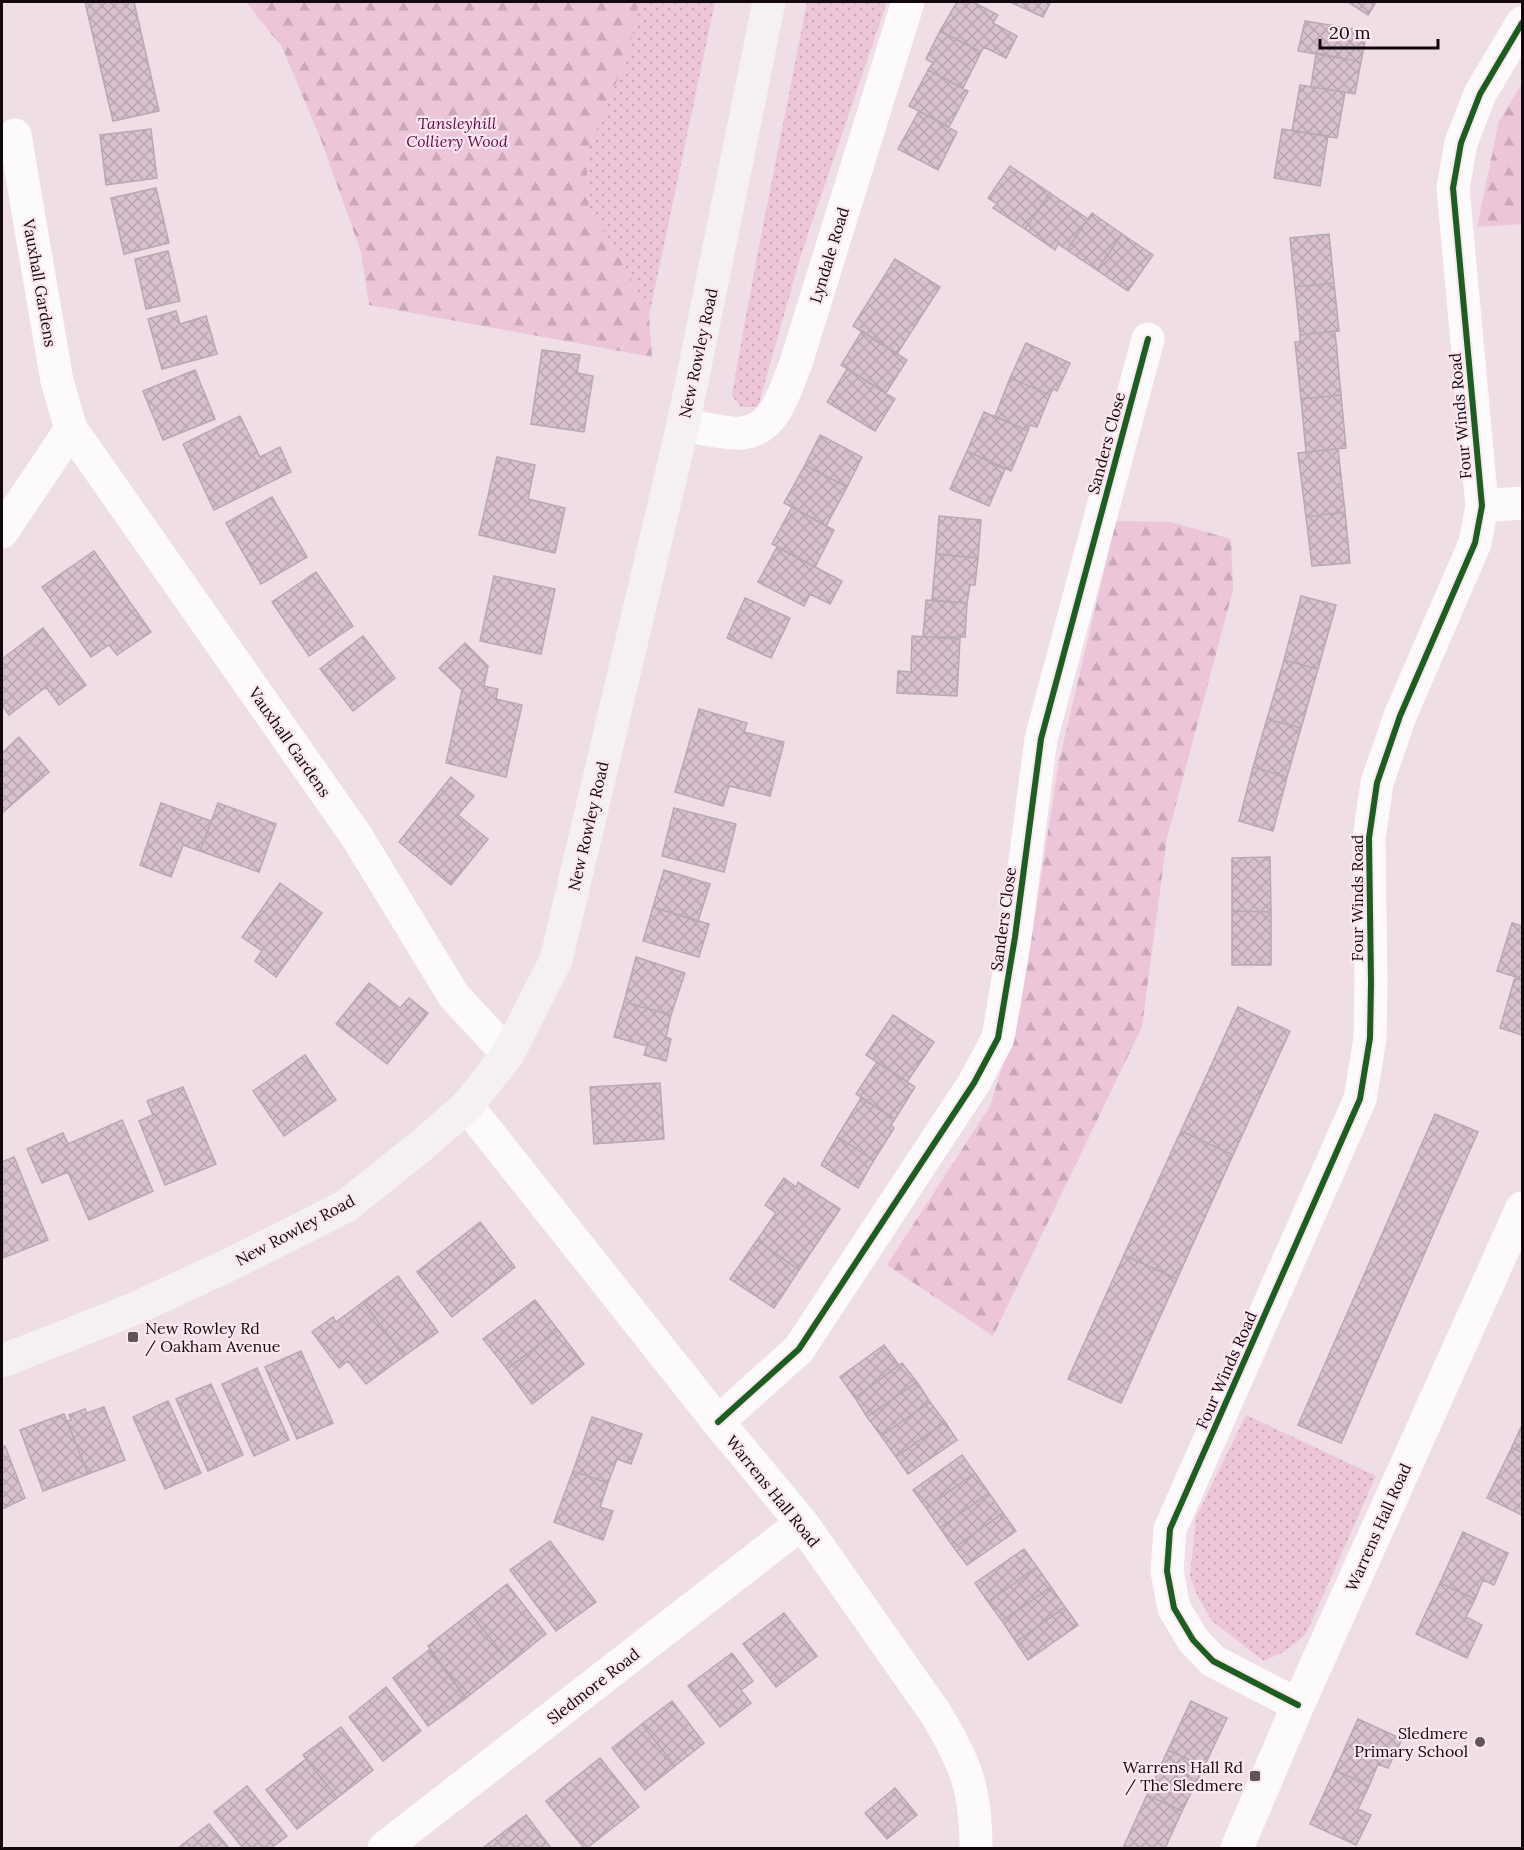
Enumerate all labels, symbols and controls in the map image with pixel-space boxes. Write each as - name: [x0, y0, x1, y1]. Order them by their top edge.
- scale bar: [1320, 12, 1438, 50]
- text: 20 m: [1329, 21, 1371, 44]
- park label: Tansleyhill Colliery Wood: [406, 113, 508, 151]
- street label: Lyndale Road: [805, 204, 853, 305]
- street label: Vauxhall Gardens: [19, 216, 61, 349]
- street label: New Rowley Road: [674, 286, 722, 420]
- street label: Four Winds Road: [1444, 352, 1475, 480]
- street label: Sanders Close: [1083, 389, 1129, 496]
- street label: Vauxhall Gardens: [244, 682, 335, 801]
- street label: New Rowley Road: [563, 759, 613, 893]
- street label: Four Winds Road: [1347, 834, 1367, 961]
- street label: Sanders Close: [986, 865, 1020, 972]
- street label: New Rowley Road: [232, 1190, 358, 1270]
- street label: Four Winds Road: [1191, 1308, 1261, 1432]
- place label: New Rowley Rd / Oakham Avenue: [145, 1318, 281, 1357]
- marker: New Rowley Rd / Oakham Avenue: [126, 1330, 140, 1344]
- street label: Warrens Hall Road: [722, 1431, 824, 1551]
- street label: Warrens Hall Road: [1341, 1460, 1415, 1594]
- street label: Sledmore Road: [543, 1643, 644, 1728]
- place label: Sledmere Primary School: [1354, 1723, 1468, 1761]
- marker: Sledmere Primary School: [1473, 1735, 1487, 1749]
- place label: Warrens Hall Rd / The Sledmere: [1123, 1757, 1243, 1796]
- marker: Warrens Hall Rd / The Sledmere: [1248, 1769, 1262, 1783]

